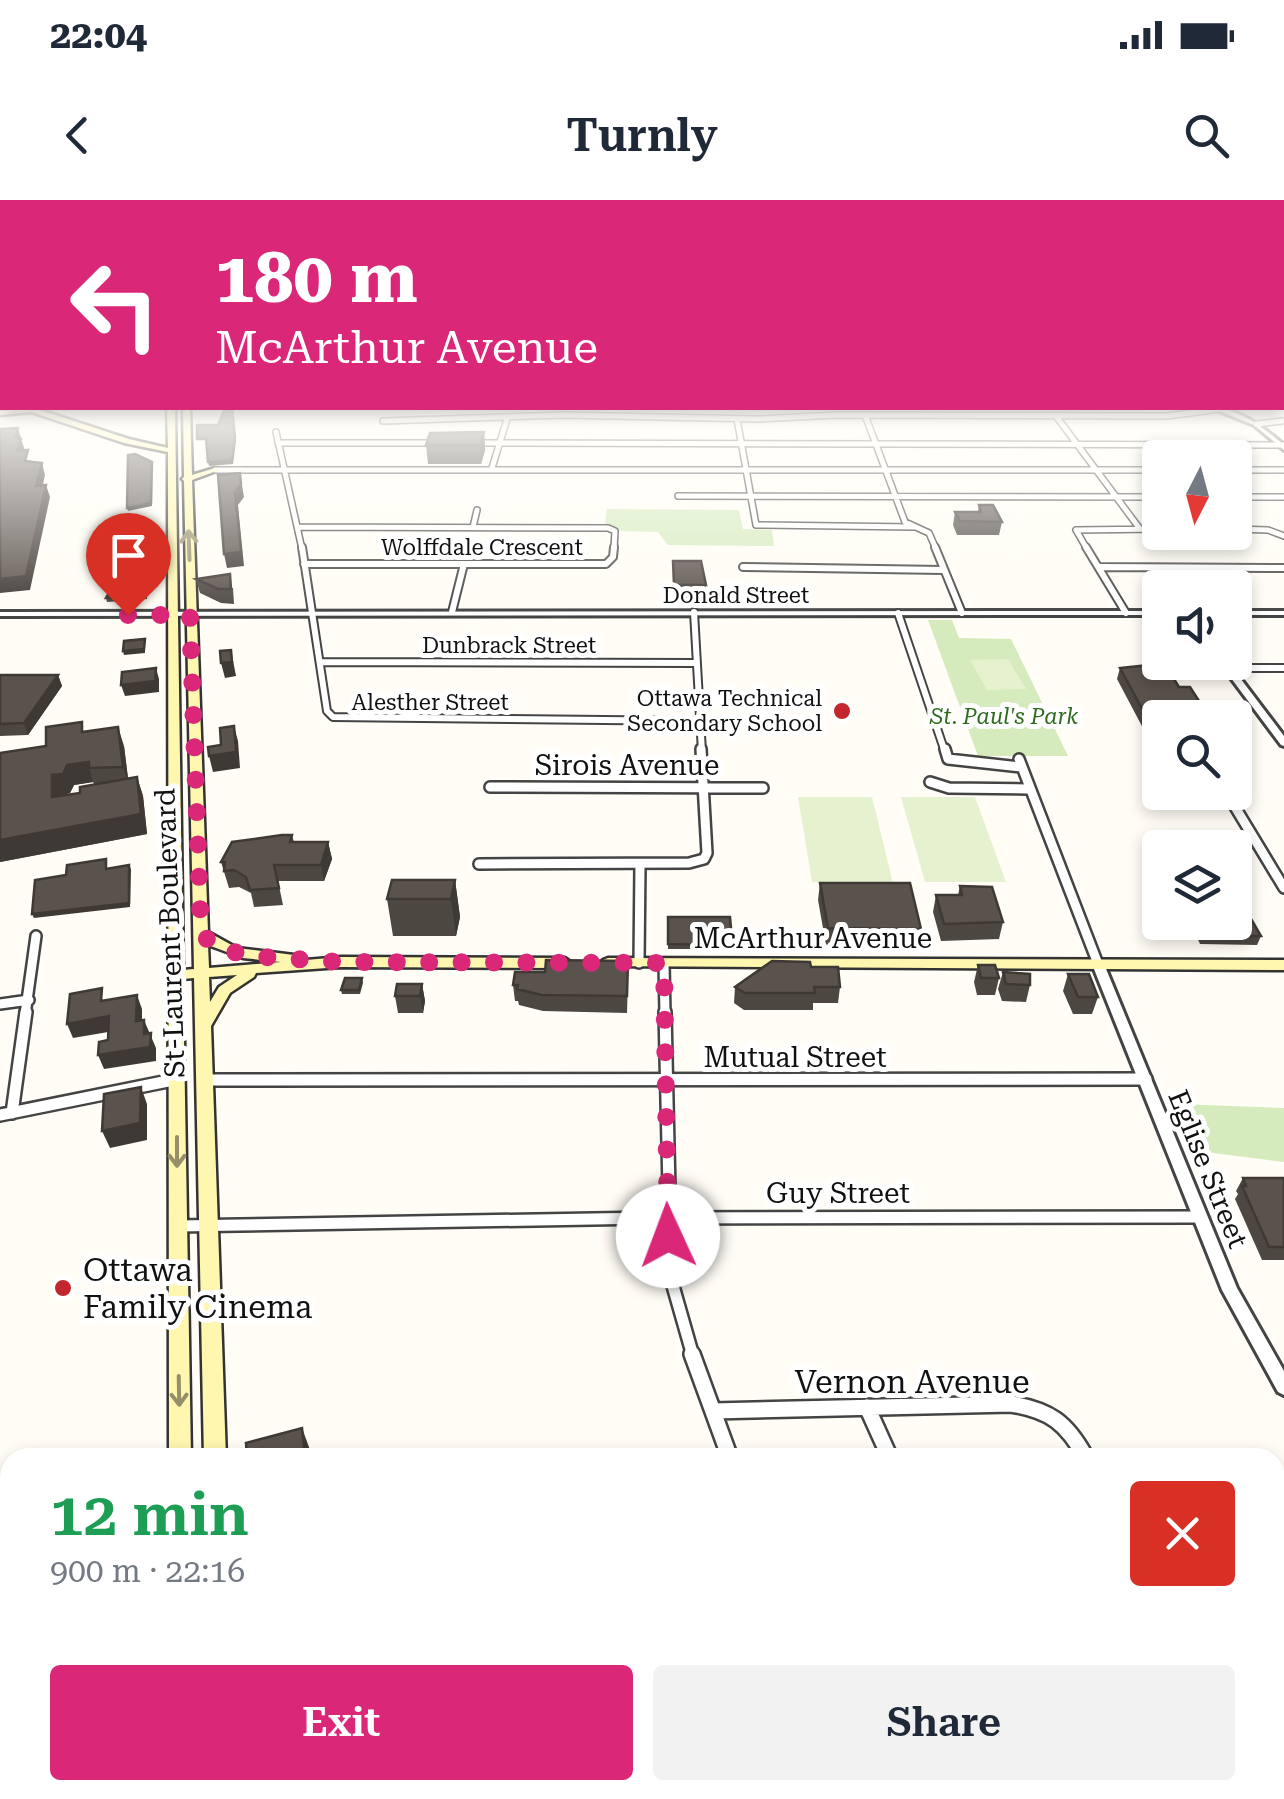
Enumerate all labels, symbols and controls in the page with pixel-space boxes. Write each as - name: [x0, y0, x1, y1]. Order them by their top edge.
- text: 22:04: [50, 13, 147, 57]
- icon: back: [50, 108, 105, 163]
- icon: search: [1179, 108, 1234, 163]
- text: Turnly: [566, 109, 718, 162]
- text: 180 m: [215, 237, 418, 319]
- icon: left: [50, 240, 180, 370]
- text: McArthur Avenue: [215, 321, 598, 374]
- north arrow: [1142, 440, 1252, 550]
- map controls: [1142, 440, 1252, 940]
- pin: [86, 513, 171, 616]
- icon: arrive: [101, 528, 156, 583]
- one-way arrow: [179, 529, 198, 561]
- street label: Wolffdale Crescent: [381, 535, 583, 560]
- button: sound: [1142, 570, 1252, 680]
- street label: Donald Street: [663, 583, 809, 608]
- street label: Dunbrack Street: [422, 633, 596, 658]
- place label: Ottawa Technical Secondary School: [627, 686, 822, 736]
- street label: Alesther Street: [351, 690, 509, 715]
- marker: Ottawa Technical Secondary School: [831, 700, 853, 722]
- button: search: [1142, 700, 1252, 810]
- park label: St. Paul's Park: [929, 704, 1078, 729]
- street label: Sirois Avenue: [535, 749, 719, 782]
- street label: St-Laurent Boulevard: [148, 788, 192, 1078]
- button: layers: [1142, 830, 1252, 940]
- street label: McArthur Avenue: [694, 922, 932, 955]
- street label: Mutual Street: [703, 1041, 887, 1074]
- street label: Eglise Street: [1161, 1085, 1255, 1253]
- one-way arrow: [168, 1136, 186, 1168]
- street label: Guy Street: [766, 1177, 910, 1210]
- position arrow: [616, 1184, 720, 1288]
- place label: Ottawa Family Cinema: [83, 1251, 312, 1326]
- marker: Ottawa Family Cinema: [52, 1277, 74, 1299]
- street label: Vernon Avenue: [794, 1363, 1030, 1401]
- one-way arrow: [170, 1374, 189, 1406]
- text: 12 min: [50, 1479, 249, 1550]
- button: close: [1130, 1481, 1235, 1586]
- text: 900 m · 22:16: [50, 1552, 245, 1590]
- button: Exit: [50, 1665, 633, 1780]
- button: Share: [653, 1665, 1235, 1780]

